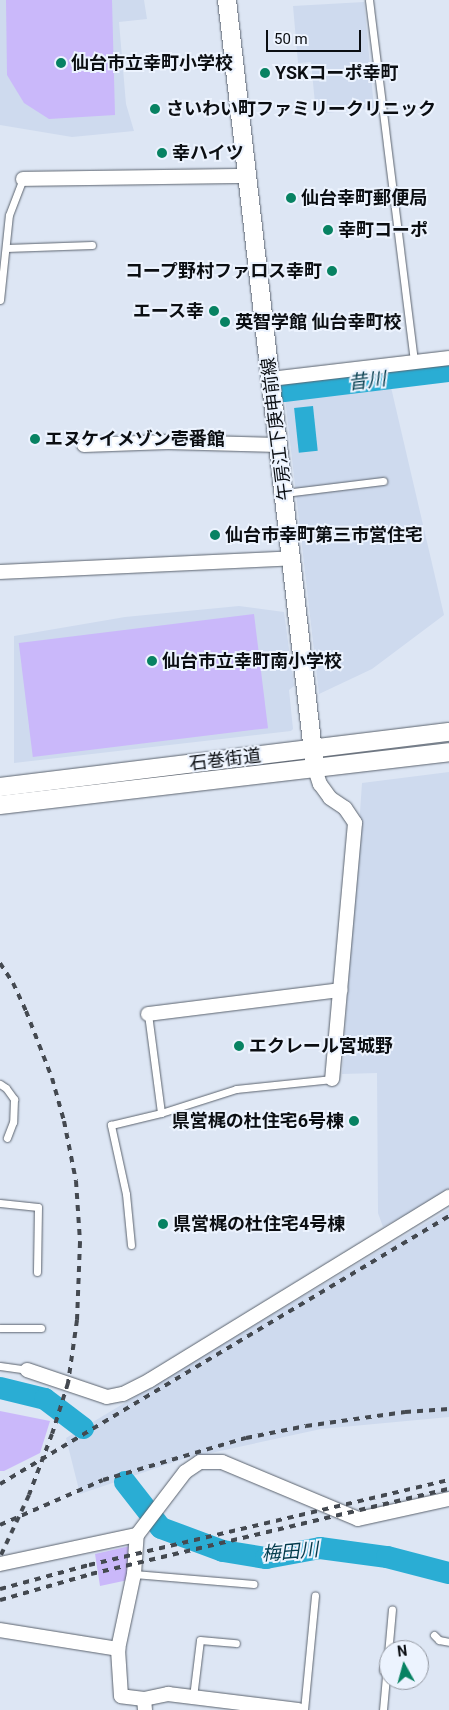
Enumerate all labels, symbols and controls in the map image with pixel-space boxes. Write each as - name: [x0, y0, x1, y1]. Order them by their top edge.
- scale bar: [269, 20, 364, 52]
- text: 50 m: [274, 30, 308, 48]
- place label: 仙台市立幸町小学校: [71, 52, 233, 74]
- marker: 仙台市立幸町小学校: [55, 57, 67, 69]
- place label: YSKコーポ幸町: [275, 62, 399, 84]
- marker: YSKコーポ幸町: [259, 67, 271, 79]
- place label: さいわい町ファミリークリニック: [166, 98, 436, 120]
- marker: さいわい町ファミリークリニック: [148, 102, 162, 116]
- place label: 幸ハイツ: [172, 142, 244, 164]
- marker: 幸ハイツ: [156, 147, 168, 159]
- place label: 仙台幸町郵便局: [301, 187, 427, 209]
- marker: 仙台幸町郵便局: [285, 192, 297, 204]
- place label: 幸町コーポ: [338, 219, 428, 241]
- marker: 幸町コーポ: [322, 224, 334, 236]
- place label: コープ野村ファロス幸町: [124, 260, 322, 282]
- marker: コープ野村ファロス幸町: [326, 265, 338, 277]
- place label: エース幸: [132, 300, 204, 322]
- marker: エース幸: [208, 305, 220, 317]
- place label: 英智学館 仙台幸町校: [235, 311, 401, 333]
- marker: 英智学館 仙台幸町校: [219, 316, 231, 328]
- street label: 午房江下庚申前線: [258, 356, 296, 502]
- water label: 昔川: [347, 367, 387, 395]
- place label: エヌケイメゾン壱番館: [45, 428, 225, 450]
- marker: エヌケイメゾン壱番館: [29, 433, 41, 445]
- place label: 仙台市幸町第三市営住宅: [225, 524, 423, 546]
- marker: 仙台市幸町第三市営住宅: [209, 529, 221, 541]
- place label: 仙台市立幸町南小学校: [162, 650, 342, 672]
- marker: 仙台市立幸町南小学校: [146, 655, 158, 667]
- street label: 石巻街道: [188, 745, 262, 775]
- place label: エクレール宮城野: [249, 1035, 393, 1057]
- marker: エクレール宮城野: [233, 1040, 245, 1052]
- place label: 県営梶の杜住宅6号棟: [172, 1110, 344, 1132]
- marker: 県営梶の杜住宅6号棟: [348, 1115, 360, 1127]
- place label: 県営梶の杜住宅4号棟: [173, 1213, 345, 1235]
- marker: 県営梶の杜住宅4号棟: [157, 1218, 169, 1230]
- water label: 梅田川: [261, 1538, 319, 1566]
- north arrow: [379, 1640, 429, 1690]
- text: N: [396, 1643, 408, 1660]

